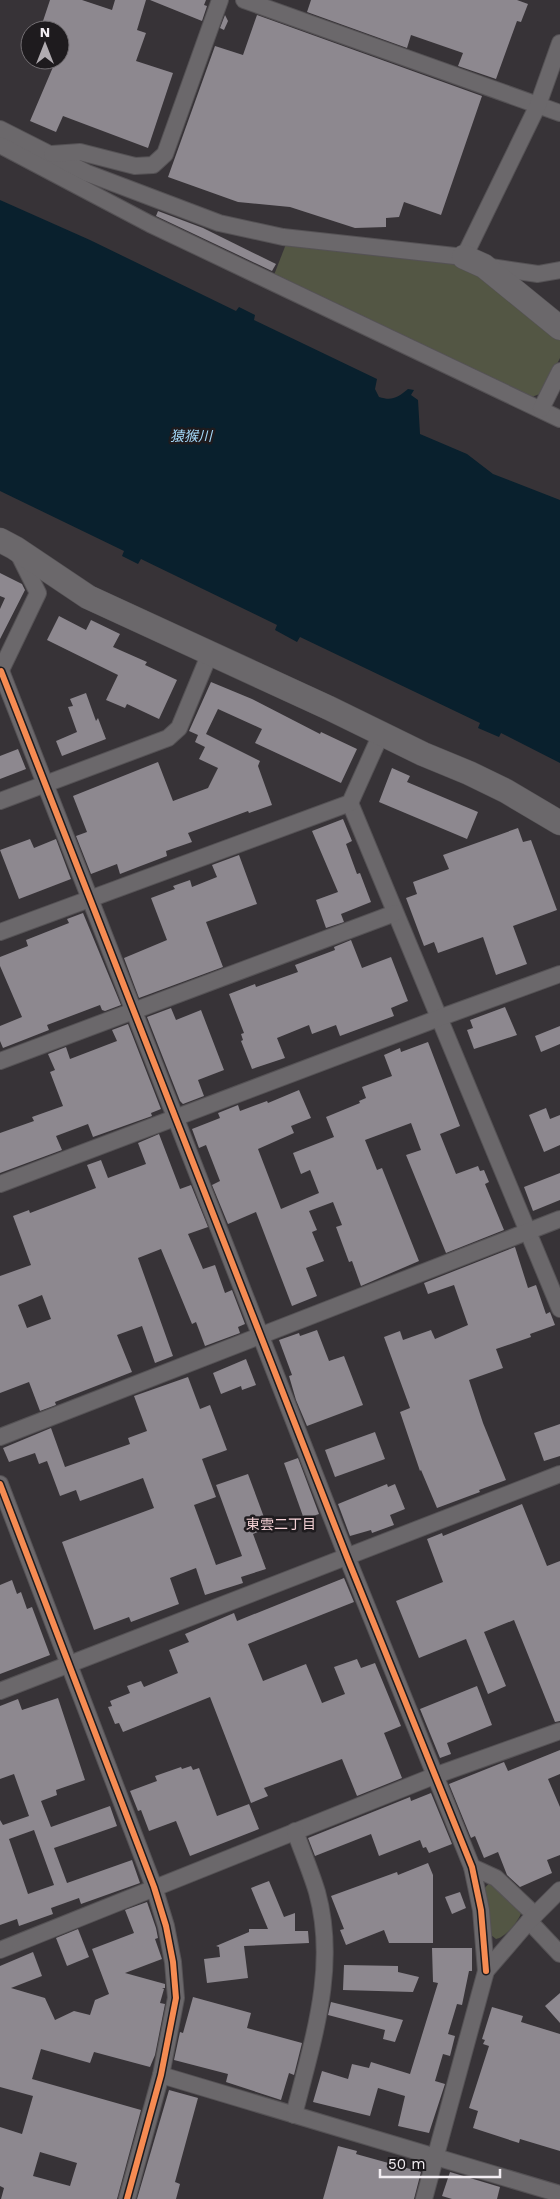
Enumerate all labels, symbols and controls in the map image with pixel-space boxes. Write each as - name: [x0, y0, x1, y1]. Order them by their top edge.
- north arrow: [20, 20, 70, 70]
- text: N: [40, 24, 50, 40]
- water label: 猿猴川: [170, 428, 214, 444]
- district label: 東雲二丁目: [246, 1516, 316, 1532]
- scale bar: [380, 2146, 500, 2178]
- text: 50 m: [388, 2155, 425, 2173]

